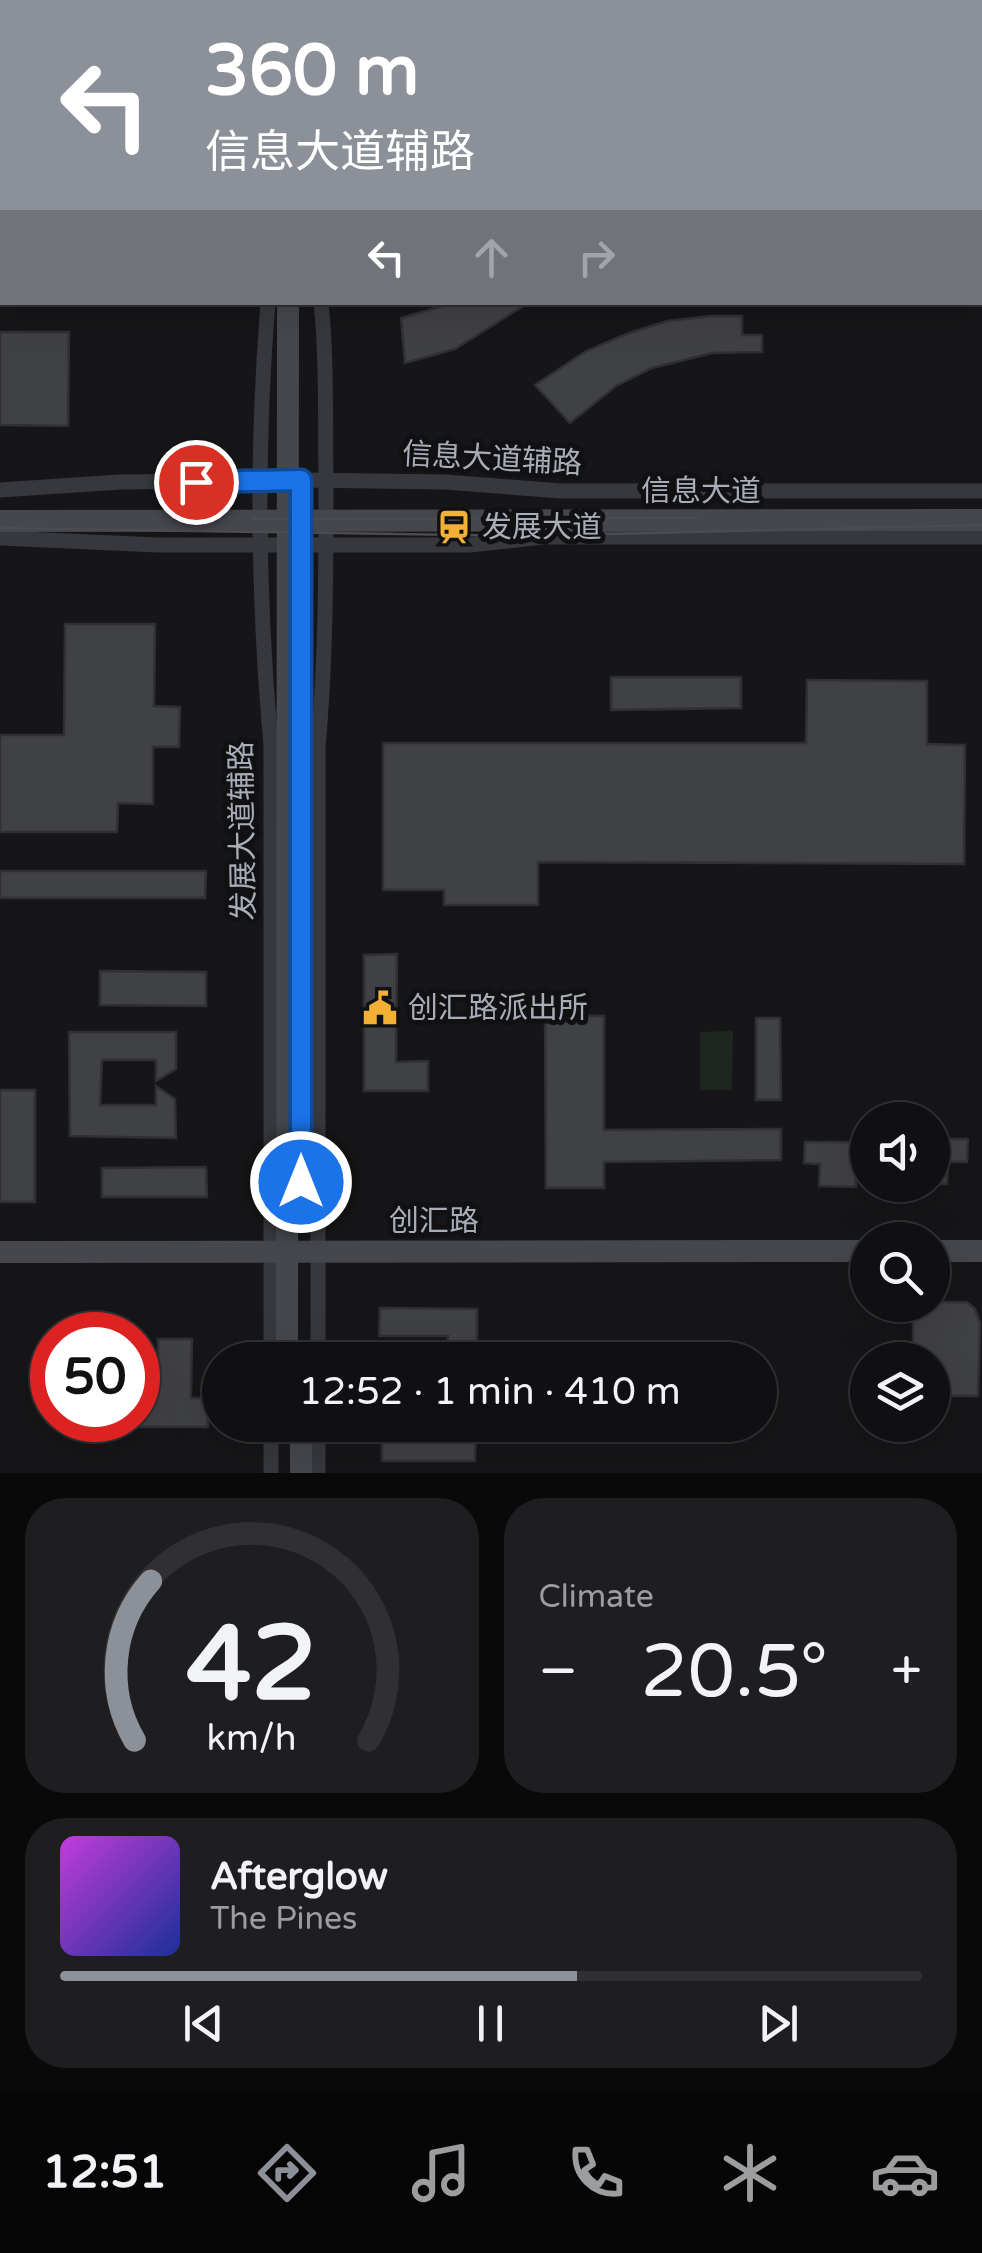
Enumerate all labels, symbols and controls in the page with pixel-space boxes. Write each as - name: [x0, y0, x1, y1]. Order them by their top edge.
- text: 360 m: [205, 30, 419, 114]
- icon: left: [40, 40, 170, 170]
- text: 信息大道辅路: [205, 126, 475, 180]
- icon: left: [359, 230, 414, 285]
- icon: ahead: [464, 230, 519, 285]
- icon: right: [569, 230, 624, 285]
- street label: 信息大道辅路: [401, 436, 583, 482]
- pin: [154, 440, 239, 525]
- icon: arrive: [169, 455, 224, 510]
- street label: 信息大道: [641, 473, 761, 510]
- station icon: 发展大道: [435, 508, 473, 546]
- place label: 发展大道: [482, 509, 602, 546]
- street label: 发展大道辅路: [223, 741, 263, 921]
- public building icon: 创汇路派出所: [361, 989, 399, 1027]
- place label: 创汇路派出所: [408, 990, 588, 1027]
- map controls: [850, 1102, 950, 1442]
- button: sound: [850, 1102, 950, 1202]
- position arrow: [249, 1130, 353, 1234]
- street label: 创汇路: [389, 1203, 479, 1240]
- button: search: [850, 1222, 950, 1322]
- speed limit sign: 50: [30, 1312, 160, 1442]
- button: layers: [850, 1342, 950, 1442]
- text: 12:52 · 1 min · 410 m: [298, 1369, 681, 1415]
- text: Climate: [539, 1578, 654, 1616]
- text: 42: [186, 1603, 317, 1728]
- text: 20.5°: [641, 1627, 828, 1717]
- text: −: [539, 1639, 578, 1705]
- text: +: [891, 1639, 922, 1705]
- text: km/h: [207, 1717, 297, 1760]
- text: Afterglow: [210, 1854, 388, 1900]
- text: The Pines: [210, 1900, 357, 1938]
- icon: previous: [176, 1996, 231, 2051]
- icon: pause: [463, 1996, 518, 2051]
- icon: next: [751, 1996, 806, 2051]
- icon: directions: [252, 2138, 322, 2208]
- icon: music: [406, 2138, 476, 2208]
- icon: phone: [561, 2138, 631, 2208]
- icon: climate: [715, 2138, 785, 2208]
- icon: car: [870, 2138, 940, 2208]
- text: 12:51: [42, 2146, 167, 2200]

